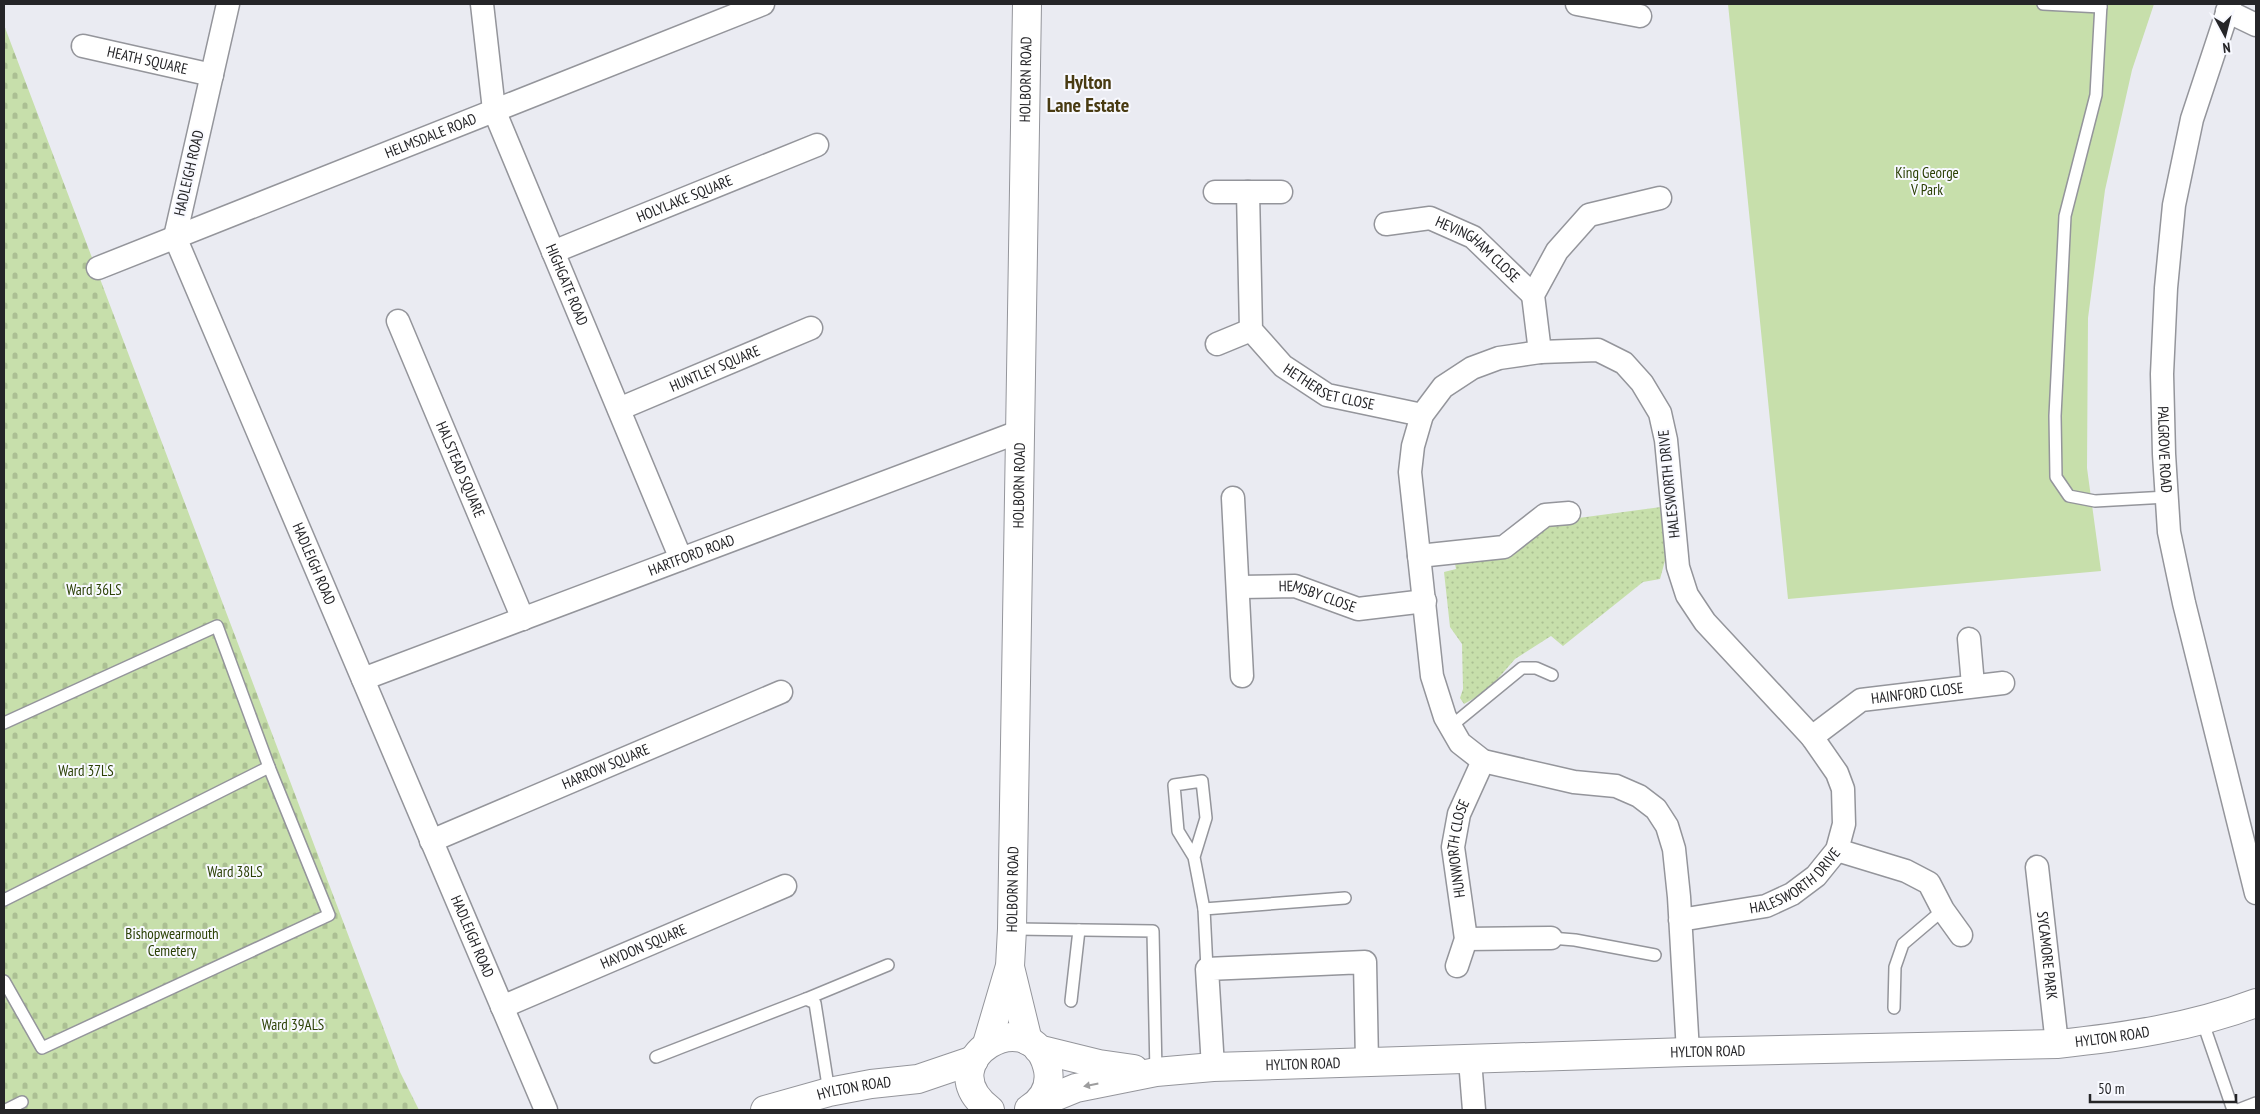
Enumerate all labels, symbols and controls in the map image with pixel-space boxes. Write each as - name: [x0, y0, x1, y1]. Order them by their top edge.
- north arrow: [2200, 10, 2250, 60]
- street label: HOLBORN ROAD: [1015, 36, 1035, 123]
- text: N: [2222, 39, 2231, 57]
- street label: HEATH SQUARE: [105, 42, 190, 78]
- district label: Hylton Lane Estate: [1047, 69, 1129, 118]
- street label: HELMSDALE ROAD: [382, 109, 479, 162]
- street label: HADLEIGH ROAD: [169, 128, 208, 218]
- park label: King George V Park: [1895, 163, 1959, 199]
- street label: HOLYLAKE SQUARE: [634, 170, 735, 226]
- street label: HEVINGHAM CLOSE: [1433, 212, 1524, 286]
- street label: HIGHGATE ROAD: [542, 241, 593, 328]
- street label: HUNTLEY SQUARE: [667, 341, 763, 396]
- street label: HETHERSET CLOSE: [1280, 359, 1376, 414]
- street label: PALGROVE ROAD: [2154, 406, 2176, 494]
- street label: HALSTEAD SQUARE: [432, 418, 489, 520]
- street label: HALESWORTH DRIVE: [1653, 429, 1684, 539]
- street label: HOLBORN ROAD: [1008, 442, 1029, 529]
- street label: HADLEIGH ROAD: [288, 520, 340, 608]
- street label: HARTFORD ROAD: [645, 530, 737, 580]
- street label: HEMSBY CLOSE: [1279, 576, 1359, 617]
- park label: Ward 36LS: [66, 580, 122, 599]
- street label: HAINFORD CLOSE: [1870, 678, 1964, 708]
- street label: HARROW SQUARE: [559, 739, 652, 793]
- park label: Ward 37LS: [58, 761, 114, 780]
- street label: HUNWORTH CLOSE: [1443, 796, 1473, 899]
- street label: HALESWORTH DRIVE: [1748, 844, 1844, 918]
- street label: HOLBORN ROAD: [1002, 846, 1022, 933]
- park label: Ward 38LS: [207, 862, 263, 881]
- street label: HADLEIGH ROAD: [447, 892, 499, 980]
- street label: SYCAMORE PARK: [2033, 910, 2062, 1001]
- street label: HAYDON SQUARE: [597, 919, 689, 973]
- park label: Bishopwearmouth Cemetery: [125, 924, 219, 960]
- park label: Ward 39ALS: [262, 1015, 324, 1034]
- street label: HYLTON ROAD: [2074, 1022, 2151, 1051]
- street label: HYLTON ROAD: [1670, 1041, 1746, 1062]
- street label: HYLTON ROAD: [1265, 1053, 1341, 1074]
- street label: HYLTON ROAD: [815, 1072, 892, 1104]
- scale bar: [2090, 1072, 2236, 1104]
- text: 50 m: [2098, 1079, 2124, 1098]
- one-way arrow: [1083, 1081, 1098, 1089]

